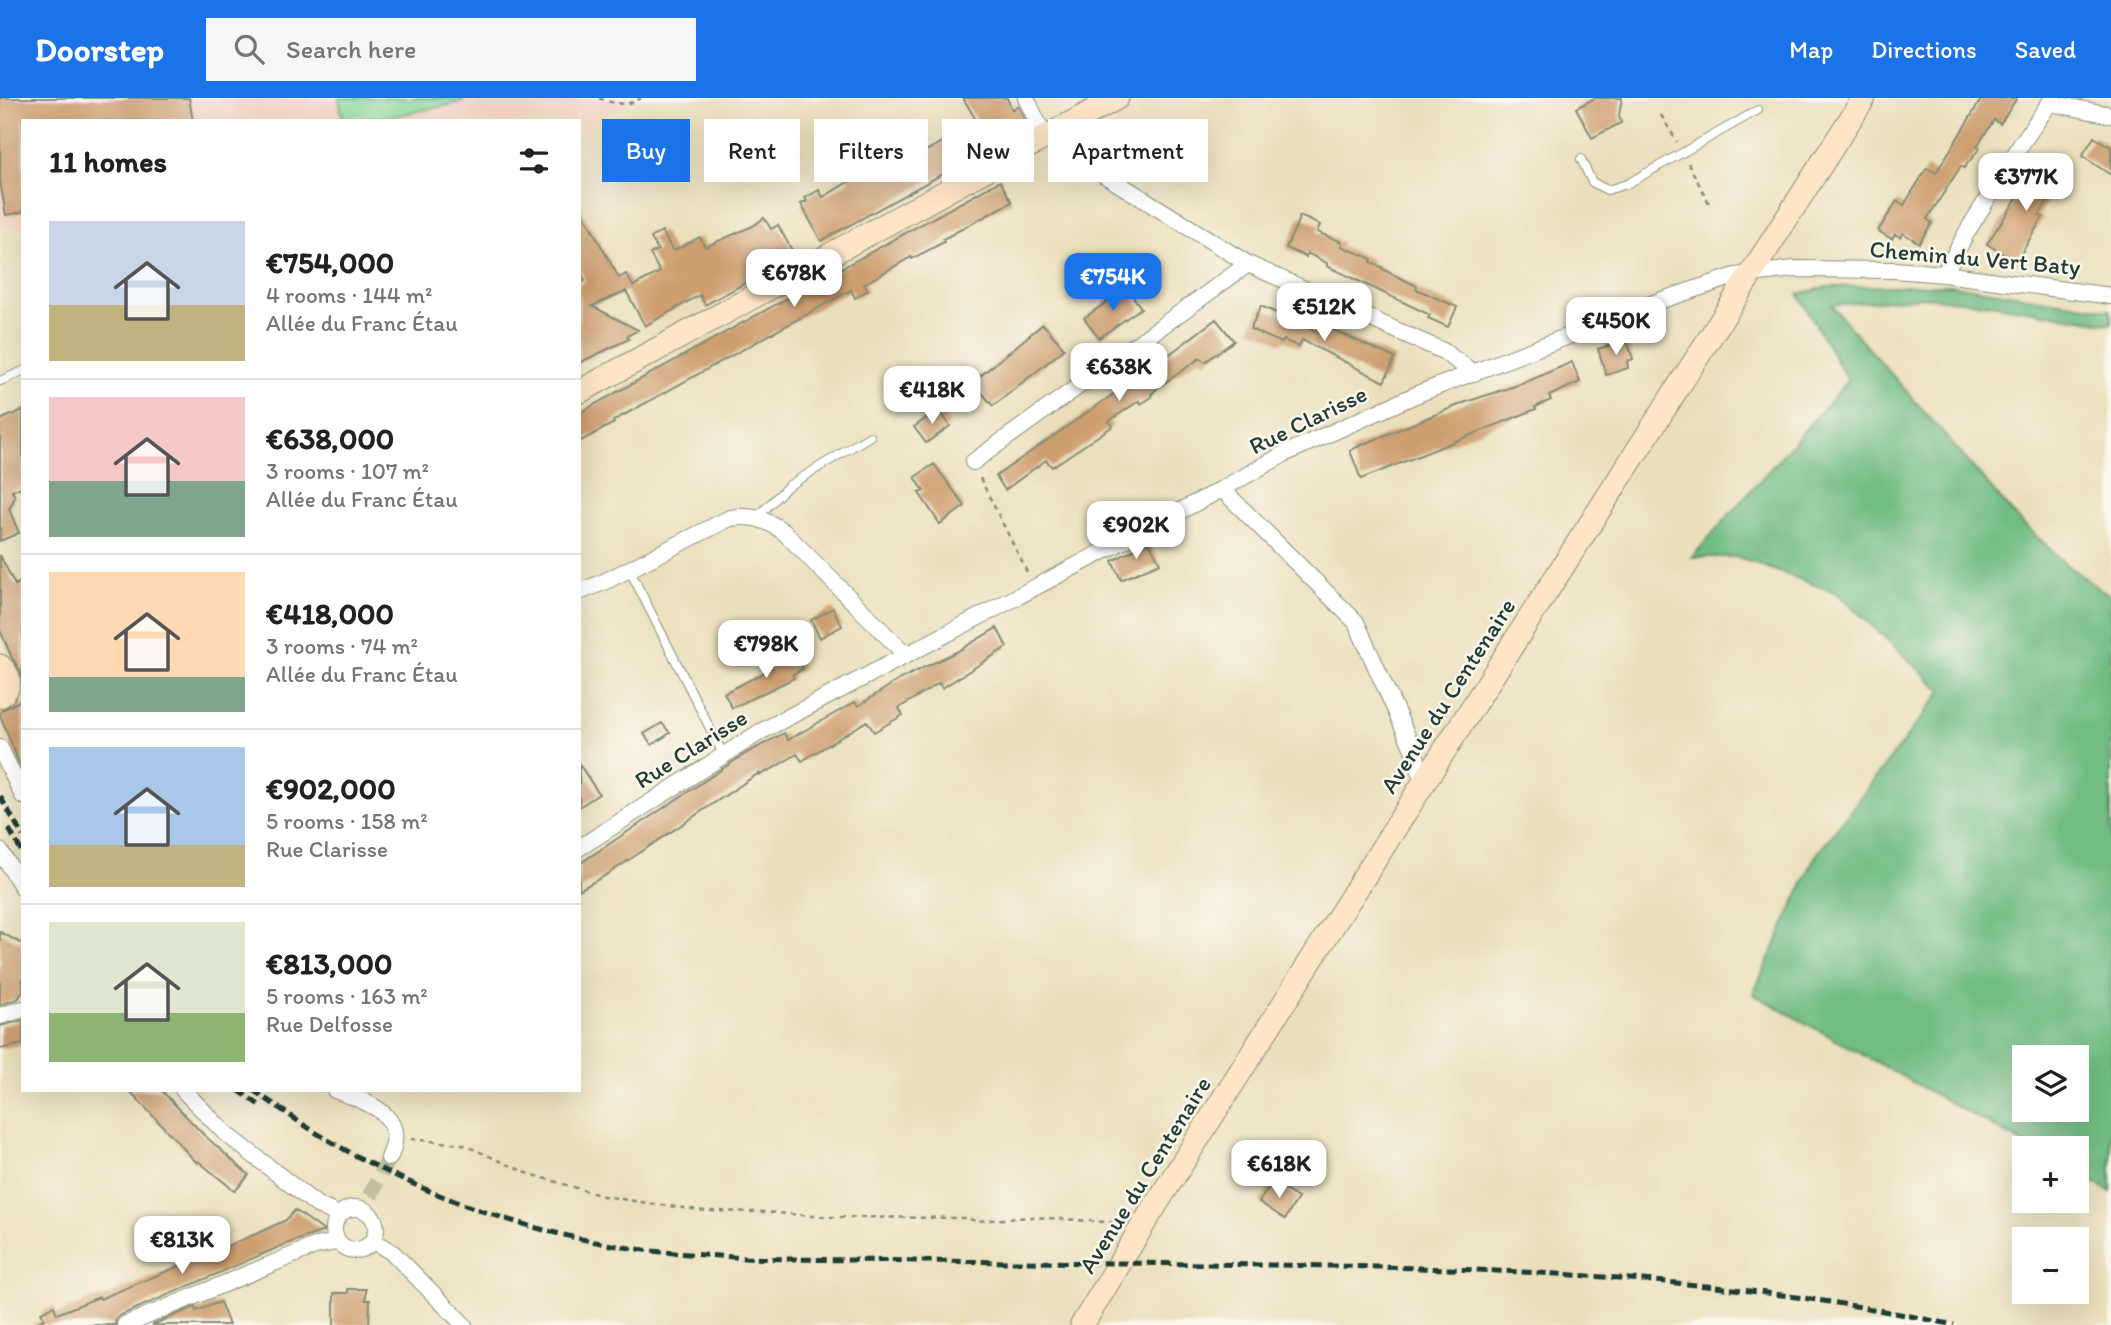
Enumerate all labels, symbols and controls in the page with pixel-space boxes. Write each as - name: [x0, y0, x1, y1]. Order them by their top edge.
- search box: [206, 18, 696, 81]
- text: Doorstep: [35, 30, 164, 69]
- icon: search: [230, 30, 268, 68]
- text: Search here: [286, 33, 416, 65]
- text: Map: [1789, 35, 1833, 64]
- text: Directions: [1871, 35, 1977, 64]
- text: Saved: [2015, 35, 2076, 64]
- chip: Buy: [602, 119, 690, 182]
- chip: Rent: [704, 119, 800, 182]
- chip: Filters: [814, 119, 928, 182]
- chip: New: [942, 119, 1034, 182]
- chip: Apartment: [1048, 119, 1208, 182]
- icon: filters: [515, 142, 553, 180]
- text: 11 homes: [49, 143, 167, 180]
- pin: €377K: [1977, 153, 2075, 213]
- text: €377K: [1994, 162, 2058, 190]
- street label: Chemin du Vert Baty: [1868, 234, 2082, 281]
- text: €754,000: [266, 244, 394, 281]
- icon: home: [105, 249, 189, 333]
- pin: €678K: [745, 250, 843, 309]
- pin: €754K: [1064, 254, 1162, 313]
- text: €678K: [762, 258, 826, 286]
- text: €754K: [1080, 262, 1146, 290]
- text: 4 rooms · 144 m²: [266, 281, 432, 309]
- pin: €512K: [1275, 284, 1373, 343]
- text: €512K: [1293, 292, 1355, 320]
- pin: €450K: [1567, 298, 1665, 357]
- text: €450K: [1582, 306, 1650, 334]
- text: Allée du Franc Étau: [266, 309, 458, 337]
- pin: €638K: [1070, 344, 1168, 403]
- text: €638K: [1086, 352, 1152, 380]
- pin: €418K: [883, 366, 981, 426]
- text: €418K: [900, 375, 964, 403]
- street label: Rue Clarisse: [1244, 379, 1371, 460]
- text: €638,000: [266, 420, 394, 457]
- icon: home: [105, 425, 189, 509]
- text: 3 rooms · 107 m²: [266, 457, 429, 485]
- text: Allée du Franc Étau: [266, 485, 458, 513]
- pin: €902K: [1087, 502, 1185, 561]
- text: €902K: [1103, 510, 1169, 538]
- street label: Avenue du Centenaire: [1374, 593, 1521, 799]
- text: €418,000: [266, 595, 394, 632]
- icon: home: [105, 600, 189, 684]
- pin: €798K: [717, 620, 815, 680]
- text: €798K: [734, 629, 798, 657]
- text: 3 rooms · 74 m²: [266, 632, 418, 660]
- text: Allée du Franc Étau: [266, 660, 458, 688]
- street label: Rue Clarisse: [629, 703, 752, 795]
- text: €902,000: [266, 770, 396, 807]
- icon: home: [105, 775, 189, 859]
- text: 5 rooms · 158 m²: [266, 807, 428, 835]
- text: Rue Clarisse: [266, 835, 388, 863]
- text: €813,000: [266, 945, 392, 982]
- icon: home: [105, 950, 189, 1034]
- text: 5 rooms · 163 m²: [266, 982, 428, 1010]
- text: Rue Delfosse: [266, 1010, 393, 1038]
- map controls: [2012, 1045, 2089, 1304]
- button: layers: [2012, 1045, 2089, 1122]
- street label: Avenue du Centenaire: [1072, 1071, 1217, 1278]
- button: +: [2012, 1136, 2089, 1213]
- pin: €618K: [1230, 1140, 1328, 1200]
- text: €618K: [1247, 1149, 1311, 1177]
- pin: €813K: [133, 1216, 231, 1276]
- text: €813K: [150, 1225, 214, 1253]
- button: −: [2012, 1227, 2089, 1304]

